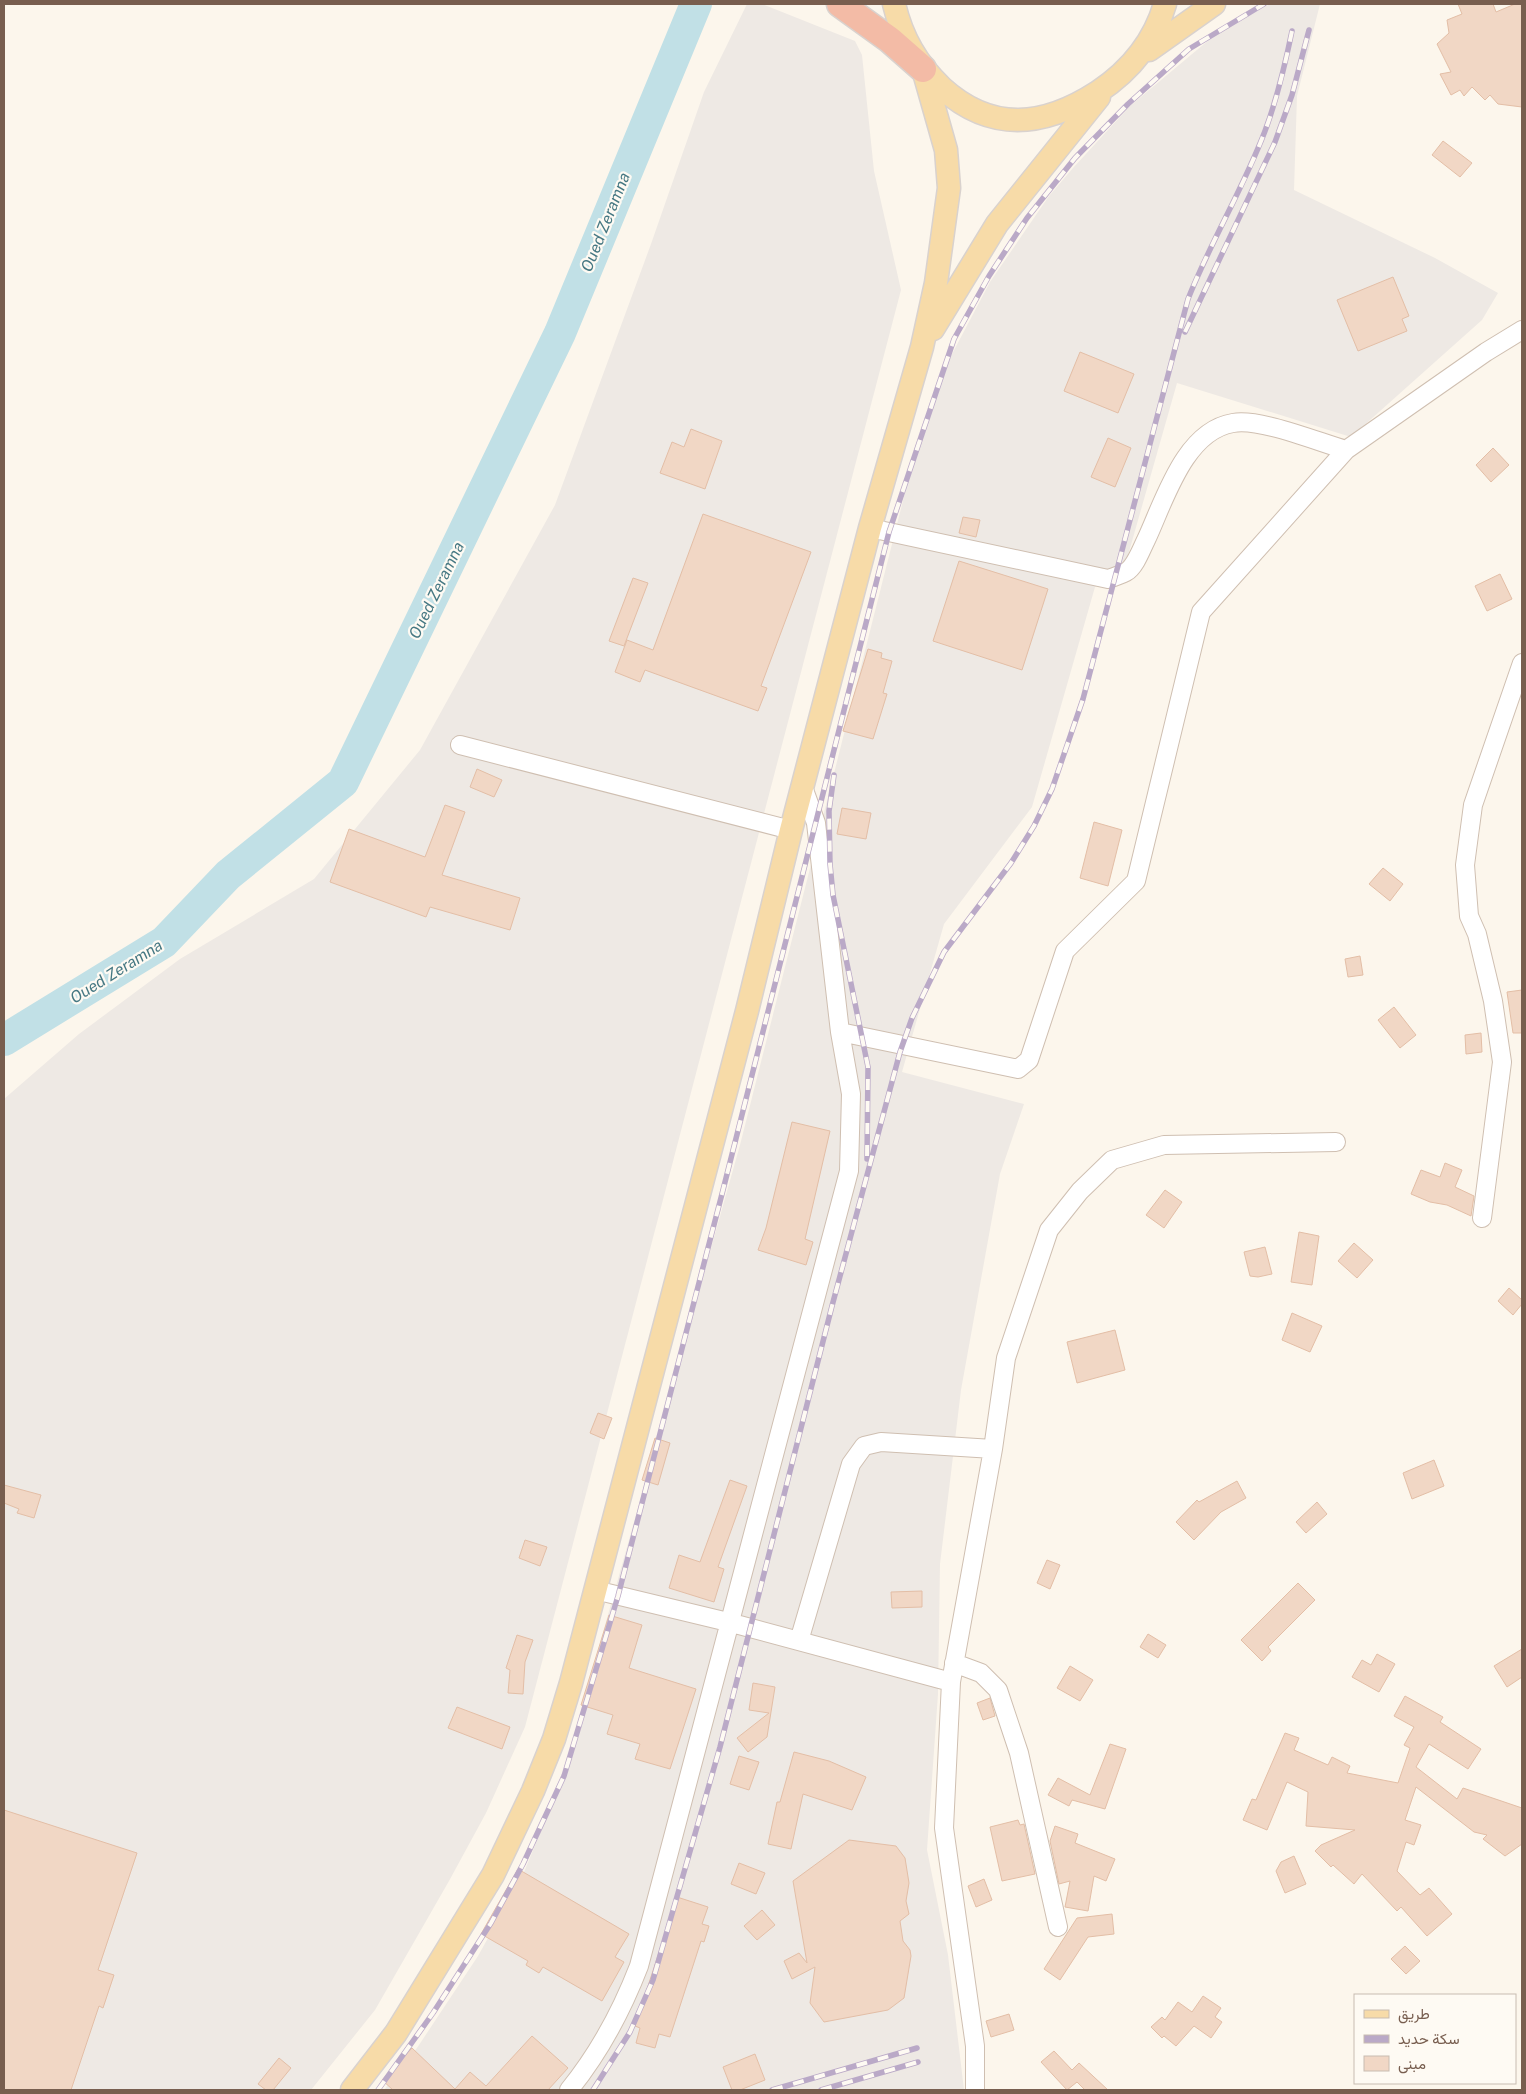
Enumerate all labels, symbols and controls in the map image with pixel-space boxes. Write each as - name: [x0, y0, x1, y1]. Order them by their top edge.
- water label: Oued Zeramna: [577, 170, 634, 275]
- water label: Oued Zeramna: [405, 539, 468, 642]
- water label: Oued Zeramna: [67, 935, 166, 1007]
- legend: [1354, 1994, 1516, 2084]
- text: طريق: [1398, 2005, 1430, 2024]
- text: سكة حديد: [1398, 2030, 1460, 2048]
- text: مبنى: [1398, 2055, 1426, 2074]

